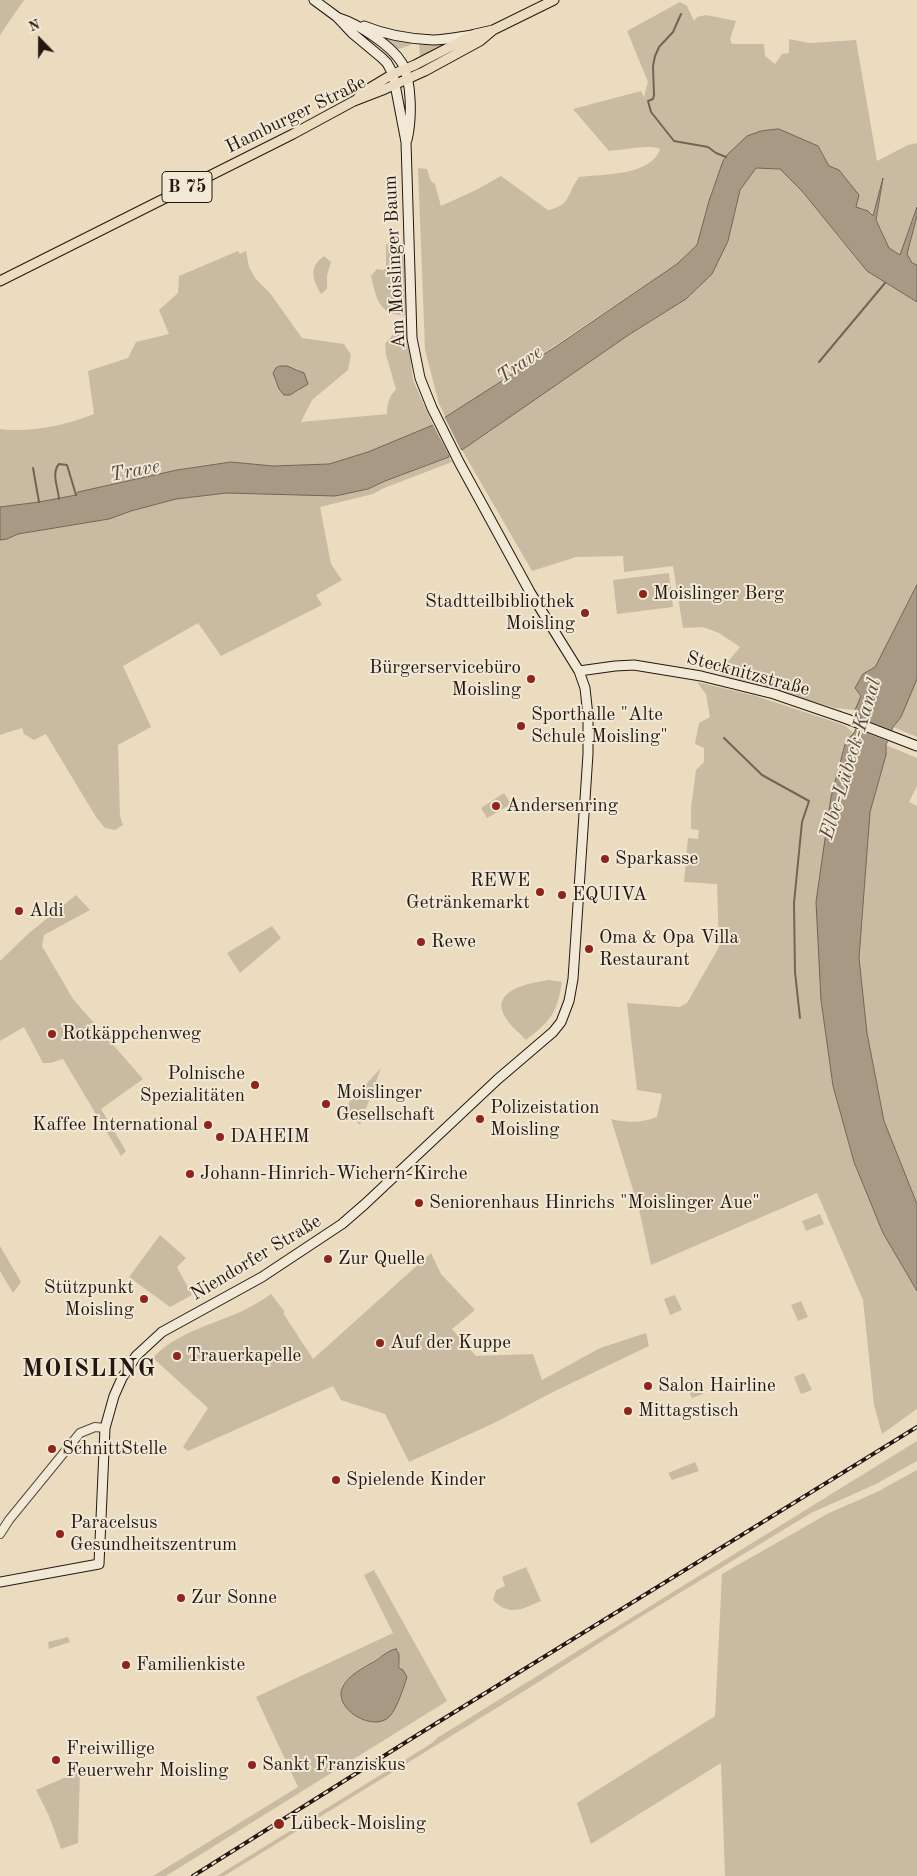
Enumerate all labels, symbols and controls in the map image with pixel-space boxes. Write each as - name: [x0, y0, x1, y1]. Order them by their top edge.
- north arrow: [15, 15, 65, 65]
- text: N: [27, 18, 42, 35]
- street label: Hamburger Straße: [222, 71, 370, 159]
- road number: B 75: [162, 172, 212, 202]
- street label: Am Moislinger Baum: [379, 175, 411, 349]
- water label: Trave: [493, 341, 547, 389]
- water label: Trave: [108, 454, 162, 488]
- place label: Moislinger Berg: [653, 583, 784, 605]
- marker: Moislinger Berg: [637, 588, 649, 600]
- place label: Stadtteilbibliothek Moisling: [425, 591, 575, 635]
- marker: Stadtteilbibliothek Moisling: [579, 607, 591, 619]
- street label: Stecknitzstraße: [684, 647, 812, 701]
- place label: Bürgerservicebüro Moisling: [369, 657, 521, 701]
- marker: Bürgerservicebüro Moisling: [525, 673, 537, 685]
- water label: Elbe-Lübeck-Kanal: [815, 675, 887, 843]
- place label: Sporthalle "Alte Schule Moisling": [531, 704, 668, 748]
- marker: Sporthalle "Alte Schule Moisling": [515, 720, 527, 732]
- place label: Andersenring: [506, 795, 618, 817]
- marker: Andersenring: [490, 800, 502, 812]
- place label: Sparkasse: [615, 848, 698, 870]
- marker: Sparkasse: [599, 853, 611, 865]
- place label: REWE Getränkemarkt: [406, 870, 530, 914]
- place label: EQUIVA: [572, 884, 647, 906]
- marker: REWE Getränkemarkt: [534, 886, 546, 898]
- marker: EQUIVA: [556, 889, 568, 901]
- place label: Aldi: [29, 900, 64, 922]
- marker: Aldi: [13, 905, 25, 917]
- place label: Oma & Opa Villa Restaurant: [599, 927, 739, 971]
- place label: Rewe: [431, 931, 476, 953]
- marker: Rewe: [415, 936, 427, 948]
- marker: Oma & Opa Villa Restaurant: [583, 943, 595, 955]
- place label: Rotkäppchenweg: [62, 1023, 201, 1045]
- marker: Rotkäppchenweg: [46, 1028, 58, 1040]
- place label: Polnische Spezialitäten: [140, 1063, 245, 1107]
- marker: Polnische Spezialitäten: [249, 1079, 261, 1091]
- place label: Moislinger Gesellschaft: [336, 1082, 435, 1126]
- place label: Polizeistation Moisling: [490, 1097, 600, 1141]
- marker: Moislinger Gesellschaft: [320, 1098, 332, 1110]
- marker: Polizeistation Moisling: [474, 1113, 486, 1125]
- place label: Kaffee International: [32, 1114, 198, 1136]
- marker: Kaffee International: [202, 1119, 214, 1131]
- place label: DAHEIM: [230, 1126, 310, 1148]
- marker: DAHEIM: [214, 1131, 226, 1143]
- place label: Johann-Hinrich-Wichern-Kirche: [200, 1163, 468, 1185]
- marker: Johann-Hinrich-Wichern-Kirche: [184, 1168, 196, 1180]
- place label: Seniorenhaus Hinrichs "Moislinger Aue": [429, 1192, 760, 1214]
- marker: Seniorenhaus Hinrichs "Moislinger Aue": [413, 1197, 425, 1209]
- street label: Niendorfer Straße: [187, 1210, 325, 1306]
- place label: Zur Quelle: [338, 1248, 425, 1270]
- marker: Zur Quelle: [322, 1253, 334, 1265]
- place label: Stützpunkt Moisling: [44, 1277, 134, 1321]
- marker: Stützpunkt Moisling: [138, 1293, 150, 1305]
- place label: Auf der Kuppe: [390, 1332, 511, 1354]
- marker: Auf der Kuppe: [374, 1337, 386, 1349]
- place label: Trauerkapelle: [187, 1345, 301, 1367]
- marker: Trauerkapelle: [171, 1350, 183, 1362]
- district label: MOISLING: [21, 1356, 157, 1384]
- place label: Salon Hairline: [658, 1375, 776, 1397]
- marker: Salon Hairline: [642, 1380, 654, 1392]
- place label: Mittagstisch: [638, 1400, 739, 1422]
- marker: Mittagstisch: [622, 1405, 634, 1417]
- place label: SchnittStelle: [62, 1438, 167, 1460]
- marker: SchnittStelle: [46, 1443, 58, 1455]
- place label: Spielende Kinder: [346, 1469, 486, 1491]
- marker: Spielende Kinder: [330, 1474, 342, 1486]
- place label: Paracelsus Gesundheitszentrum: [70, 1512, 237, 1556]
- marker: Paracelsus Gesundheitszentrum: [54, 1528, 66, 1540]
- place label: Zur Sonne: [191, 1587, 277, 1609]
- marker: Zur Sonne: [175, 1592, 187, 1604]
- place label: Familienkiste: [136, 1654, 245, 1676]
- marker: Familienkiste: [120, 1659, 132, 1671]
- place label: Freiwillige Feuerwehr Moisling: [66, 1738, 228, 1782]
- marker: Freiwillige Feuerwehr Moisling: [50, 1754, 62, 1766]
- place label: Sankt Franziskus: [262, 1754, 406, 1776]
- marker: Sankt Franziskus: [246, 1759, 258, 1771]
- place label: Lübeck-Moisling: [290, 1813, 426, 1835]
- marker: Lübeck-Moisling: [272, 1817, 286, 1831]

